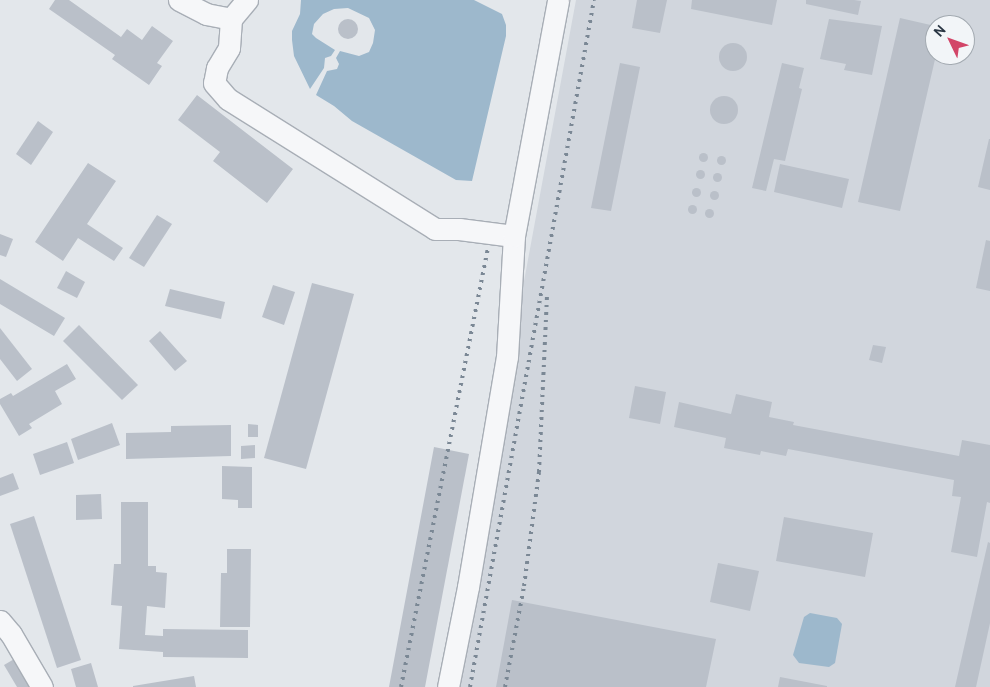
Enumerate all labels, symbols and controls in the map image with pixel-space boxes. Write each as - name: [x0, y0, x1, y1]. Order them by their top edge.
- north arrow: [925, 15, 975, 65]
- text: N: [930, 21, 950, 40]

